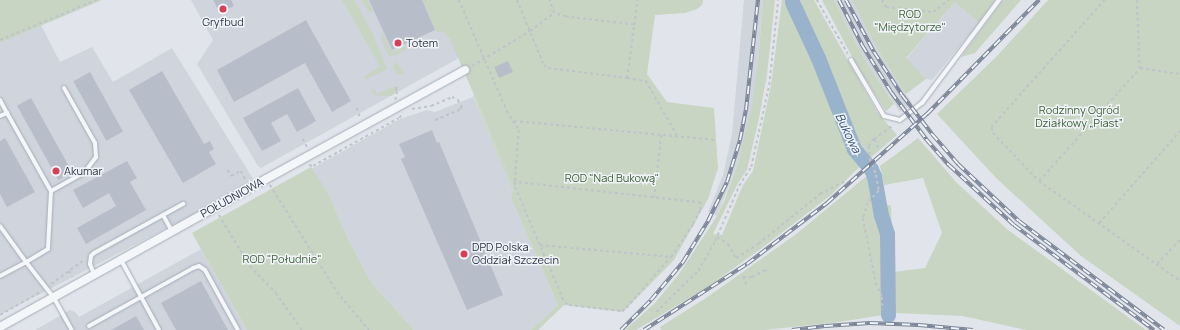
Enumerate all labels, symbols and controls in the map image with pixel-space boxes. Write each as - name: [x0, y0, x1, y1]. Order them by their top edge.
- marker: Gryfbud: [218, 4, 228, 14]
- park label: ROD "Międzytorze": [874, 8, 946, 34]
- place label: Gryfbud: [202, 15, 244, 29]
- place label: Totem: [406, 36, 438, 50]
- marker: Totem: [393, 38, 403, 48]
- park label: Rodzinny Ogród Działkowy „Piast”: [1035, 104, 1123, 130]
- water label: Bukowa: [832, 111, 864, 155]
- place label: Akumar: [64, 164, 102, 178]
- marker: Akumar: [51, 166, 61, 176]
- park label: ROD "Nad Bukową": [565, 171, 659, 185]
- street label: POŁUDNIOWA: [198, 175, 266, 221]
- place label: DPD Polska Oddział Szczecin: [472, 241, 559, 267]
- marker: DPD Polska Oddział Szczecin: [459, 249, 469, 259]
- park label: ROD "Południe": [243, 252, 321, 266]

